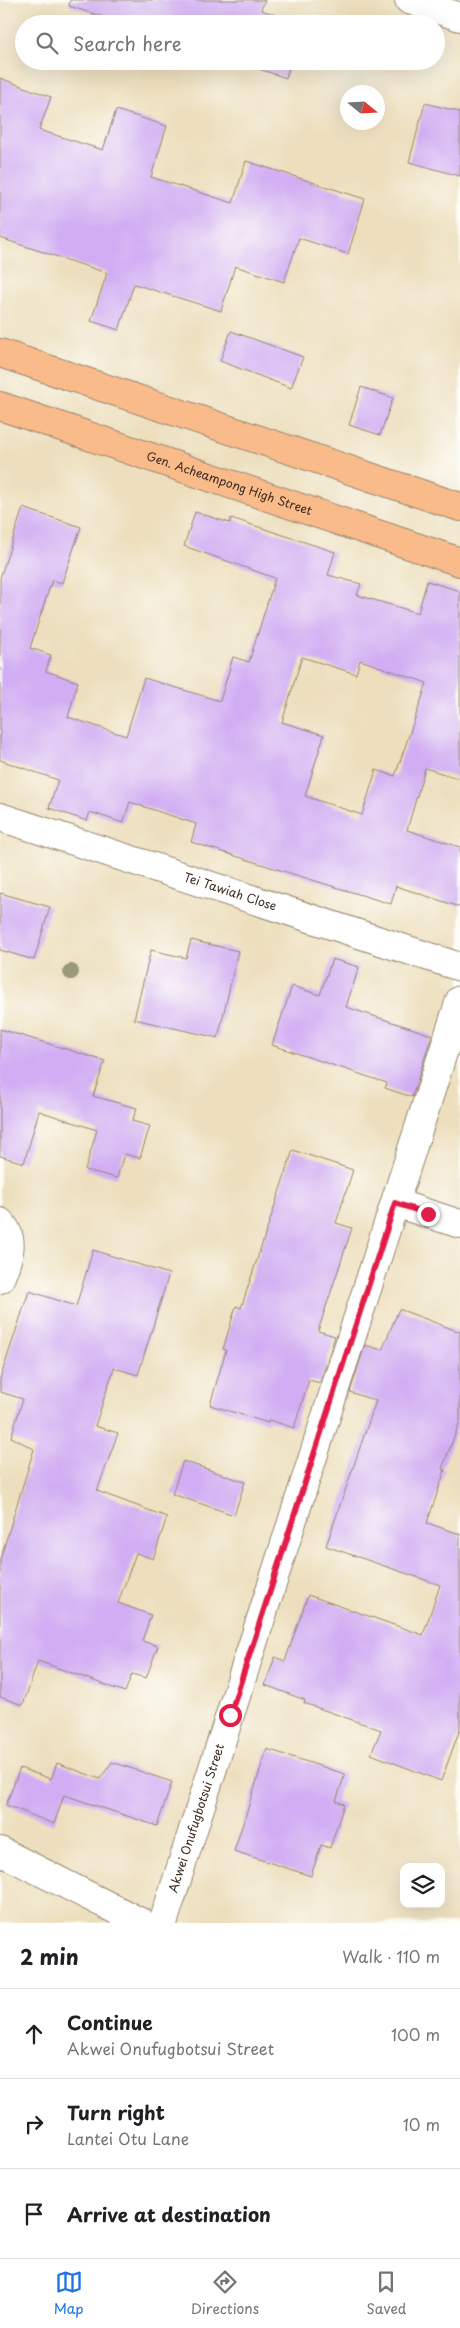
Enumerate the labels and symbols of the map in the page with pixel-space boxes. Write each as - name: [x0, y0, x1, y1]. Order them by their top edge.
- north arrow: [340, 85, 385, 130]
- street label: Gen. Acheampong High Street: [144, 446, 315, 519]
- street label: Tei Tawiah Close: [182, 867, 279, 915]
- route end: [417, 1203, 440, 1226]
- route start: [219, 1704, 242, 1727]
- street label: Akwei Onufugbotsui Street: [163, 1741, 228, 1895]

